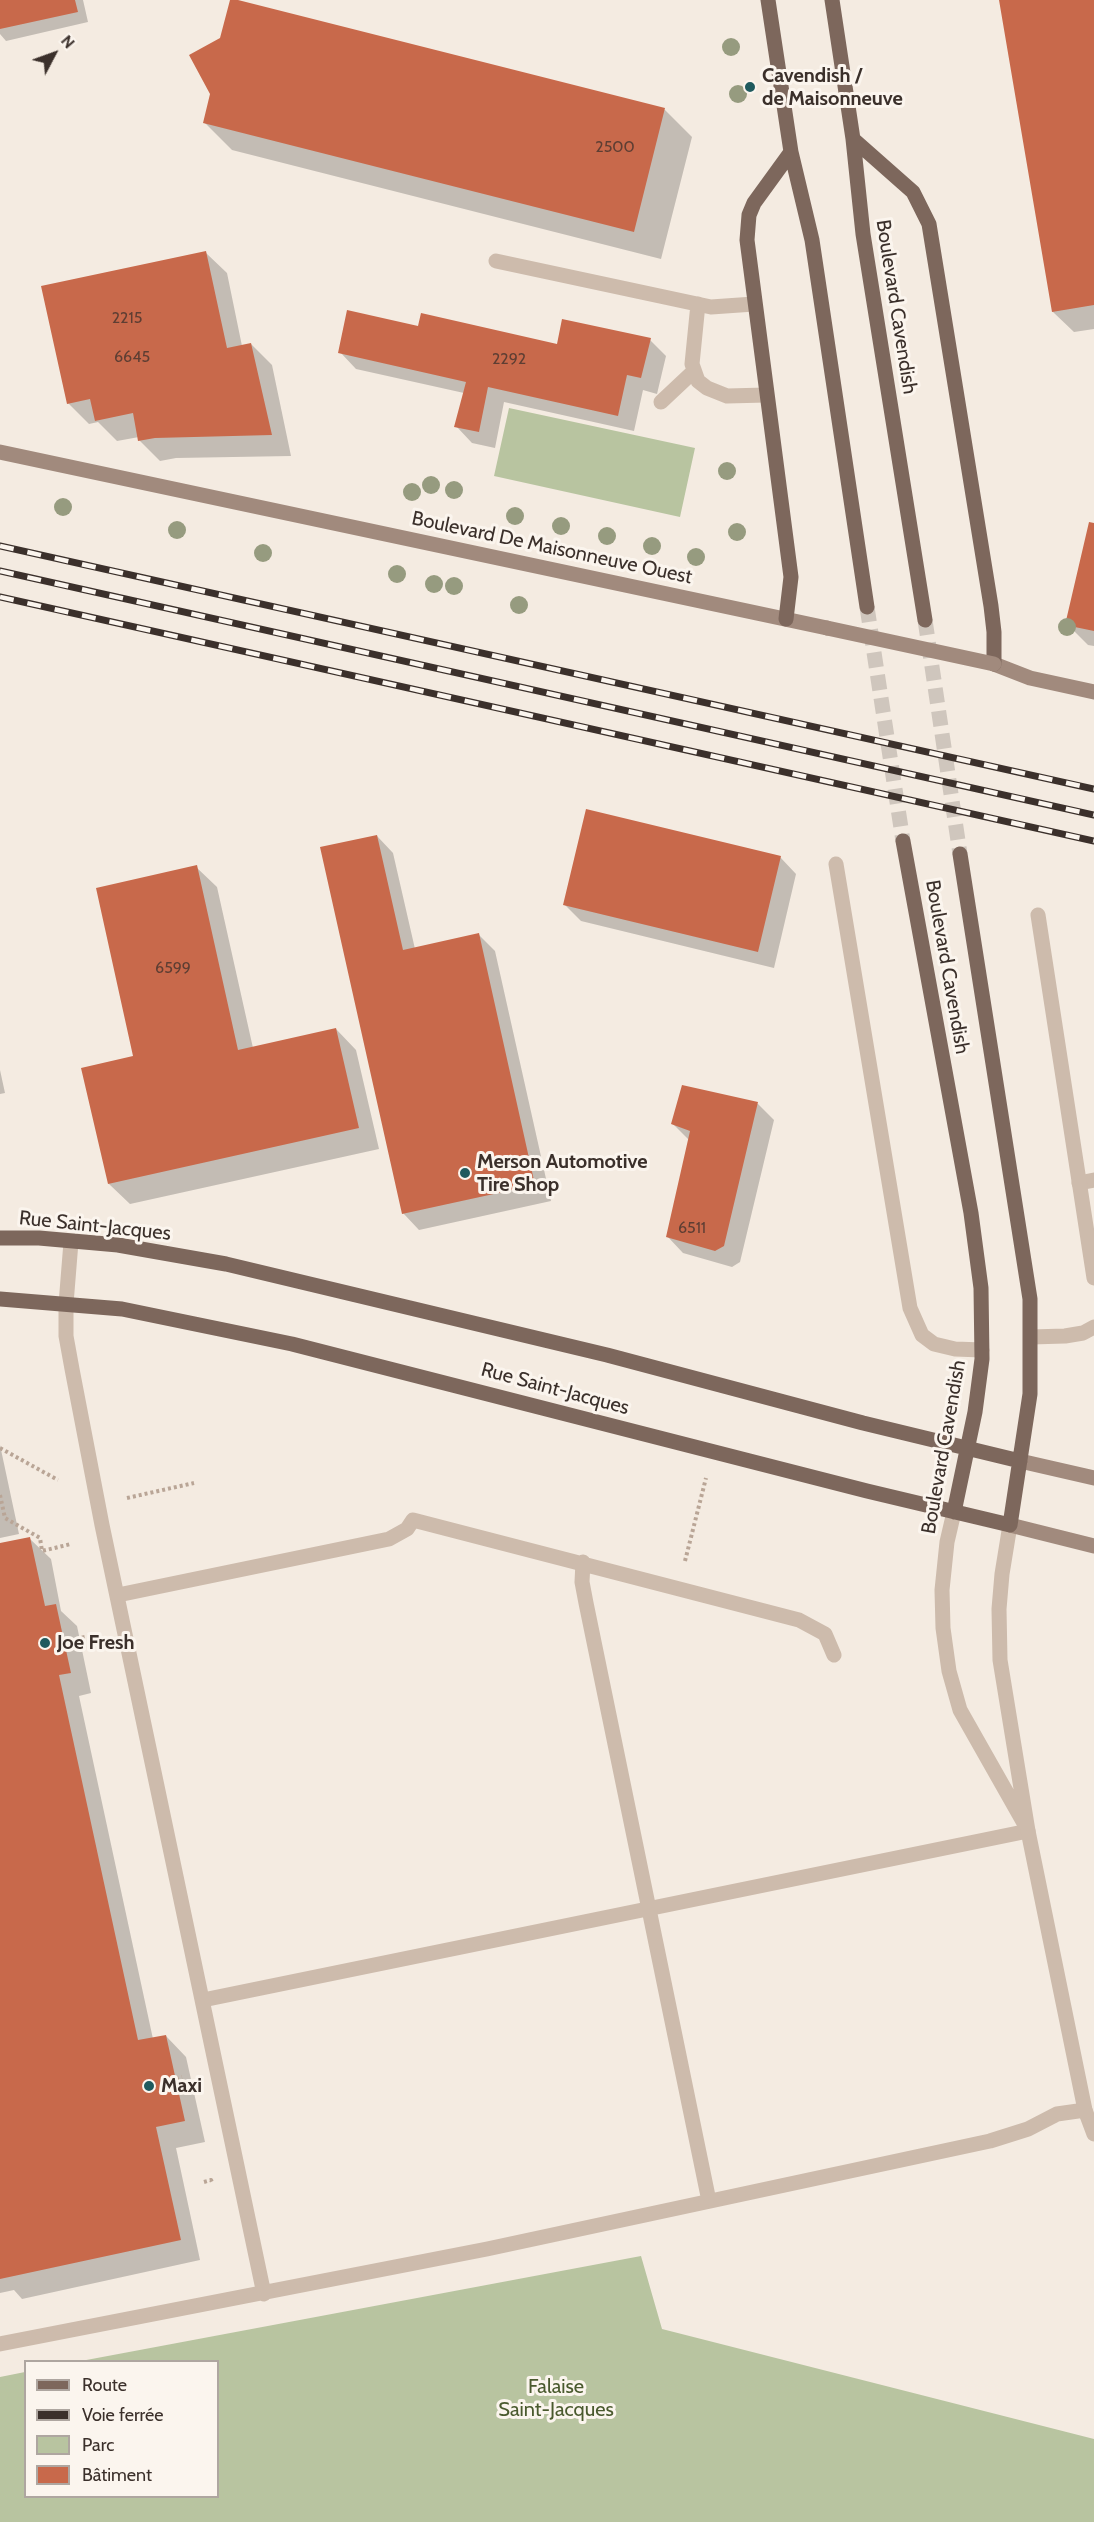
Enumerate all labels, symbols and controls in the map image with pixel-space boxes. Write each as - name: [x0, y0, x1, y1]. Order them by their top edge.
- north arrow: [24, 24, 84, 84]
- text: N: [57, 31, 79, 52]
- place label: Cavendish / de Maisonneuve: [762, 64, 903, 111]
- marker: Cavendish / de Maisonneuve: [743, 80, 757, 94]
- house number: 2500: [595, 137, 635, 157]
- street label: Boulevard Cavendish: [870, 218, 922, 396]
- house number: 2215: [112, 308, 142, 328]
- house number: 6645: [114, 347, 150, 367]
- house number: 2292: [492, 349, 526, 369]
- street label: Boulevard De Maisonneuve Ouest: [410, 507, 694, 589]
- street label: Boulevard Cavendish: [920, 878, 974, 1056]
- house number: 6599: [155, 958, 191, 978]
- place label: Merson Automotive Tire Shop: [477, 1150, 648, 1197]
- marker: Merson Automotive Tire Shop: [458, 1166, 472, 1180]
- street label: Rue Saint-Jacques: [18, 1206, 172, 1246]
- house number: 6511: [678, 1218, 706, 1238]
- street label: Rue Saint-Jacques: [478, 1358, 632, 1420]
- street label: Boulevard Cavendish: [917, 1358, 971, 1536]
- place label: Joe Fresh: [57, 1631, 135, 1655]
- marker: Joe Fresh: [38, 1636, 52, 1650]
- place label: Maxi: [161, 2074, 202, 2098]
- marker: Maxi: [142, 2079, 156, 2093]
- legend: [24, 2360, 219, 2498]
- text: Route: [82, 2374, 127, 2396]
- park label: Falaise Saint-Jacques: [498, 2375, 614, 2422]
- text: Voie ferrée: [82, 2404, 163, 2426]
- text: Parc: [82, 2434, 114, 2456]
- text: Bâtiment: [82, 2464, 152, 2486]

